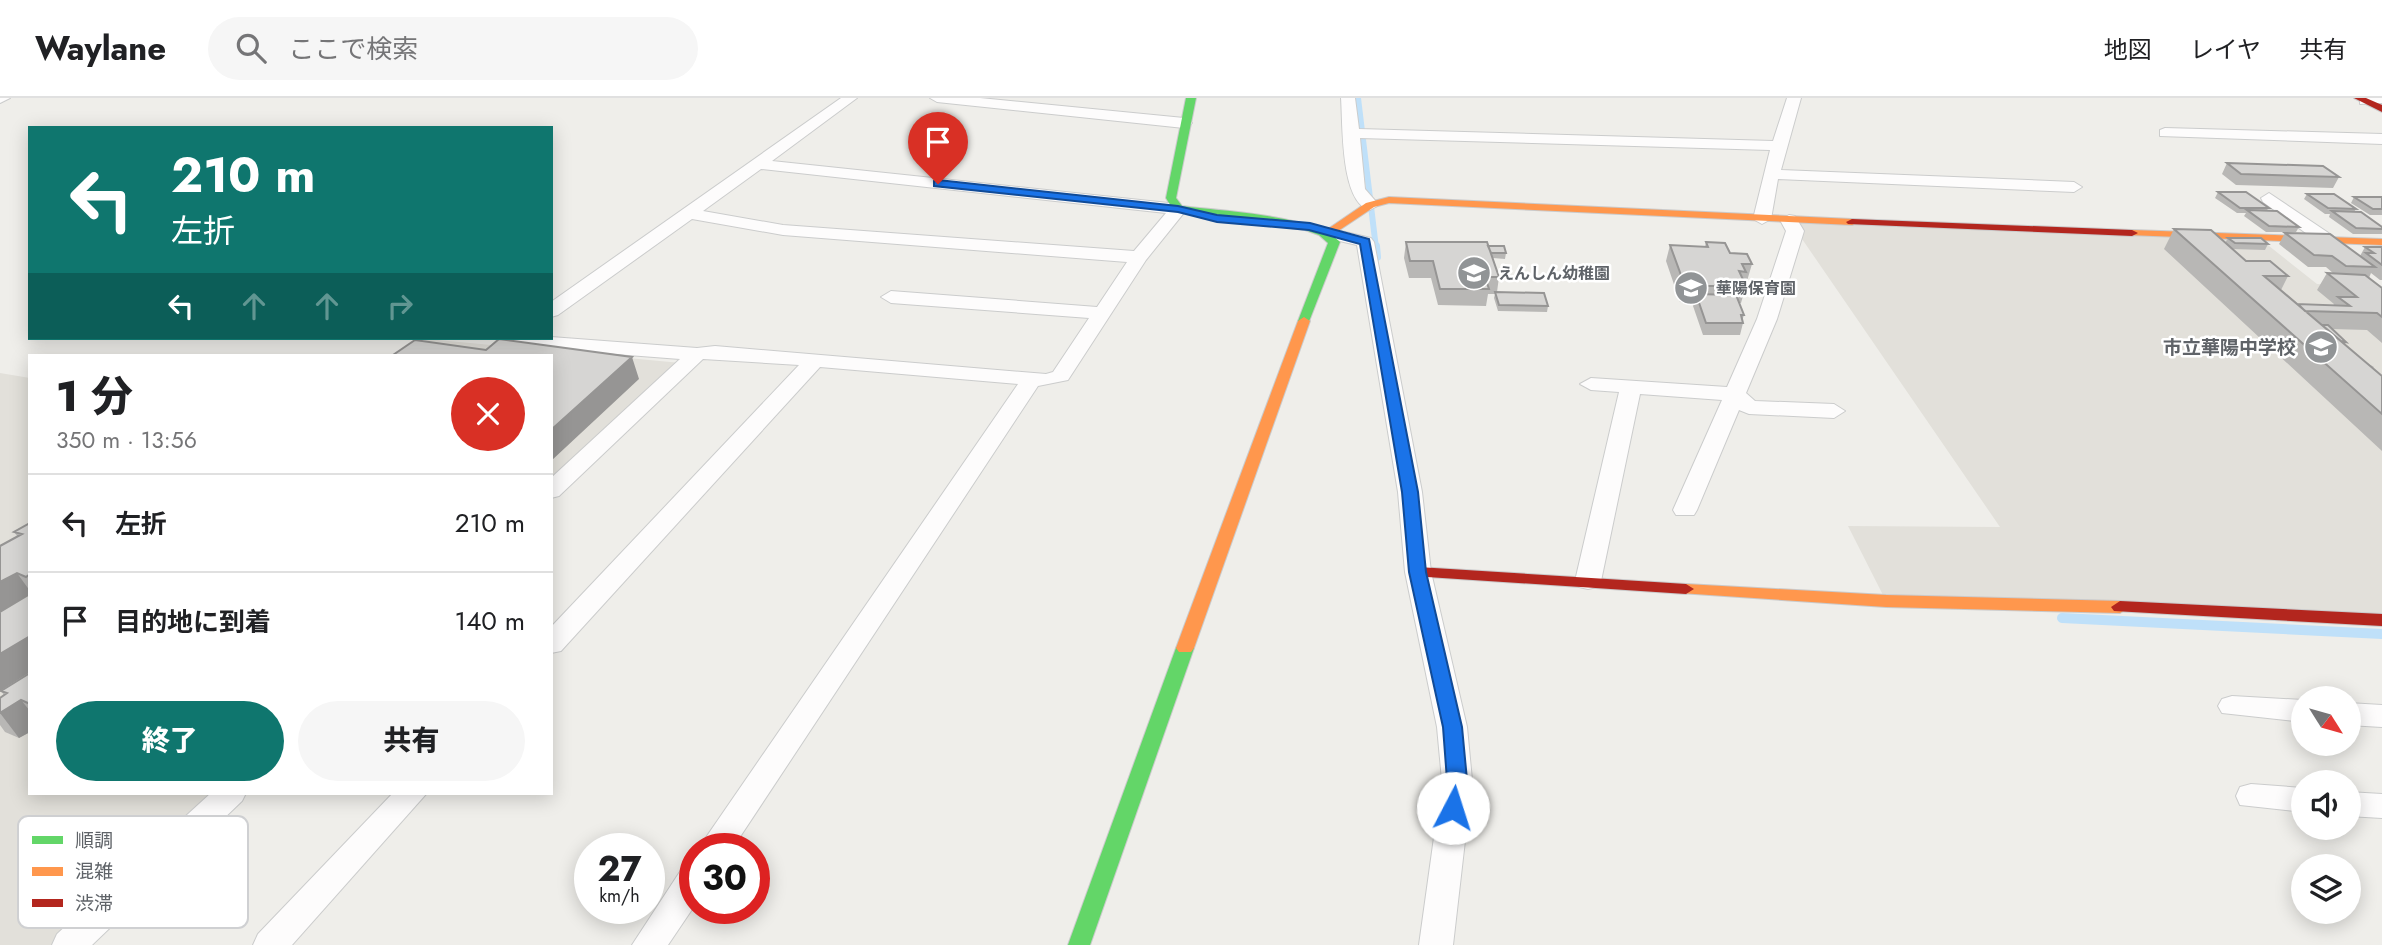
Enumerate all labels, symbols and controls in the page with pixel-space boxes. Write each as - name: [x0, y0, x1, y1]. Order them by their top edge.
- search box: [208, 17, 698, 80]
- text: Waylane: [35, 25, 166, 72]
- icon: search: [232, 29, 270, 67]
- text: ここで検索: [288, 30, 418, 68]
- text: 地図: [2104, 32, 2152, 67]
- text: レイヤ: [2190, 32, 2261, 67]
- text: 共有: [2299, 32, 2347, 67]
- pin: [908, 112, 968, 184]
- icon: arrive: [919, 123, 957, 161]
- text: 210 m: [171, 140, 315, 210]
- icon: left: [56, 154, 147, 245]
- text: 左折: [171, 208, 235, 254]
- school or university icon: えんしん幼稚園: [1455, 254, 1493, 292]
- place label: えんしん幼稚園: [1498, 262, 1610, 285]
- school or university icon: 華陽保育園: [1672, 269, 1710, 307]
- place label: 華陽保育園: [1716, 277, 1796, 300]
- icon: left: [162, 287, 200, 325]
- icon: ahead: [235, 287, 273, 325]
- icon: ahead: [308, 287, 346, 325]
- icon: right: [381, 287, 419, 325]
- school or university icon: 市立華陽中学校: [2302, 328, 2340, 366]
- place label: 市立華陽中学校: [2163, 334, 2296, 361]
- text: 1 分: [56, 366, 133, 427]
- button: close: [451, 377, 525, 451]
- text: 350 m · 13:56: [56, 423, 197, 457]
- icon: left: [56, 504, 94, 542]
- text: 210 m: [455, 504, 525, 542]
- text: 左折: [115, 505, 167, 543]
- icon: arrive: [56, 602, 94, 640]
- text: 140 m: [454, 602, 525, 640]
- text: 目的地に到着: [115, 603, 271, 641]
- north arrow: [2291, 686, 2361, 756]
- map controls: [2291, 686, 2361, 924]
- button: 終了: [56, 701, 284, 781]
- button: 共有: [298, 701, 525, 781]
- button: sound: [2291, 770, 2361, 840]
- position arrow: [1416, 771, 1490, 845]
- legend: [18, 816, 248, 928]
- text: 順調: [75, 827, 113, 854]
- speed limit sign: 30: [679, 833, 770, 924]
- text: 27: [597, 844, 642, 894]
- button: layers: [2291, 854, 2361, 924]
- text: 混雑: [75, 858, 113, 885]
- text: km/h: [599, 883, 640, 909]
- text: 渋滞: [75, 890, 113, 917]

